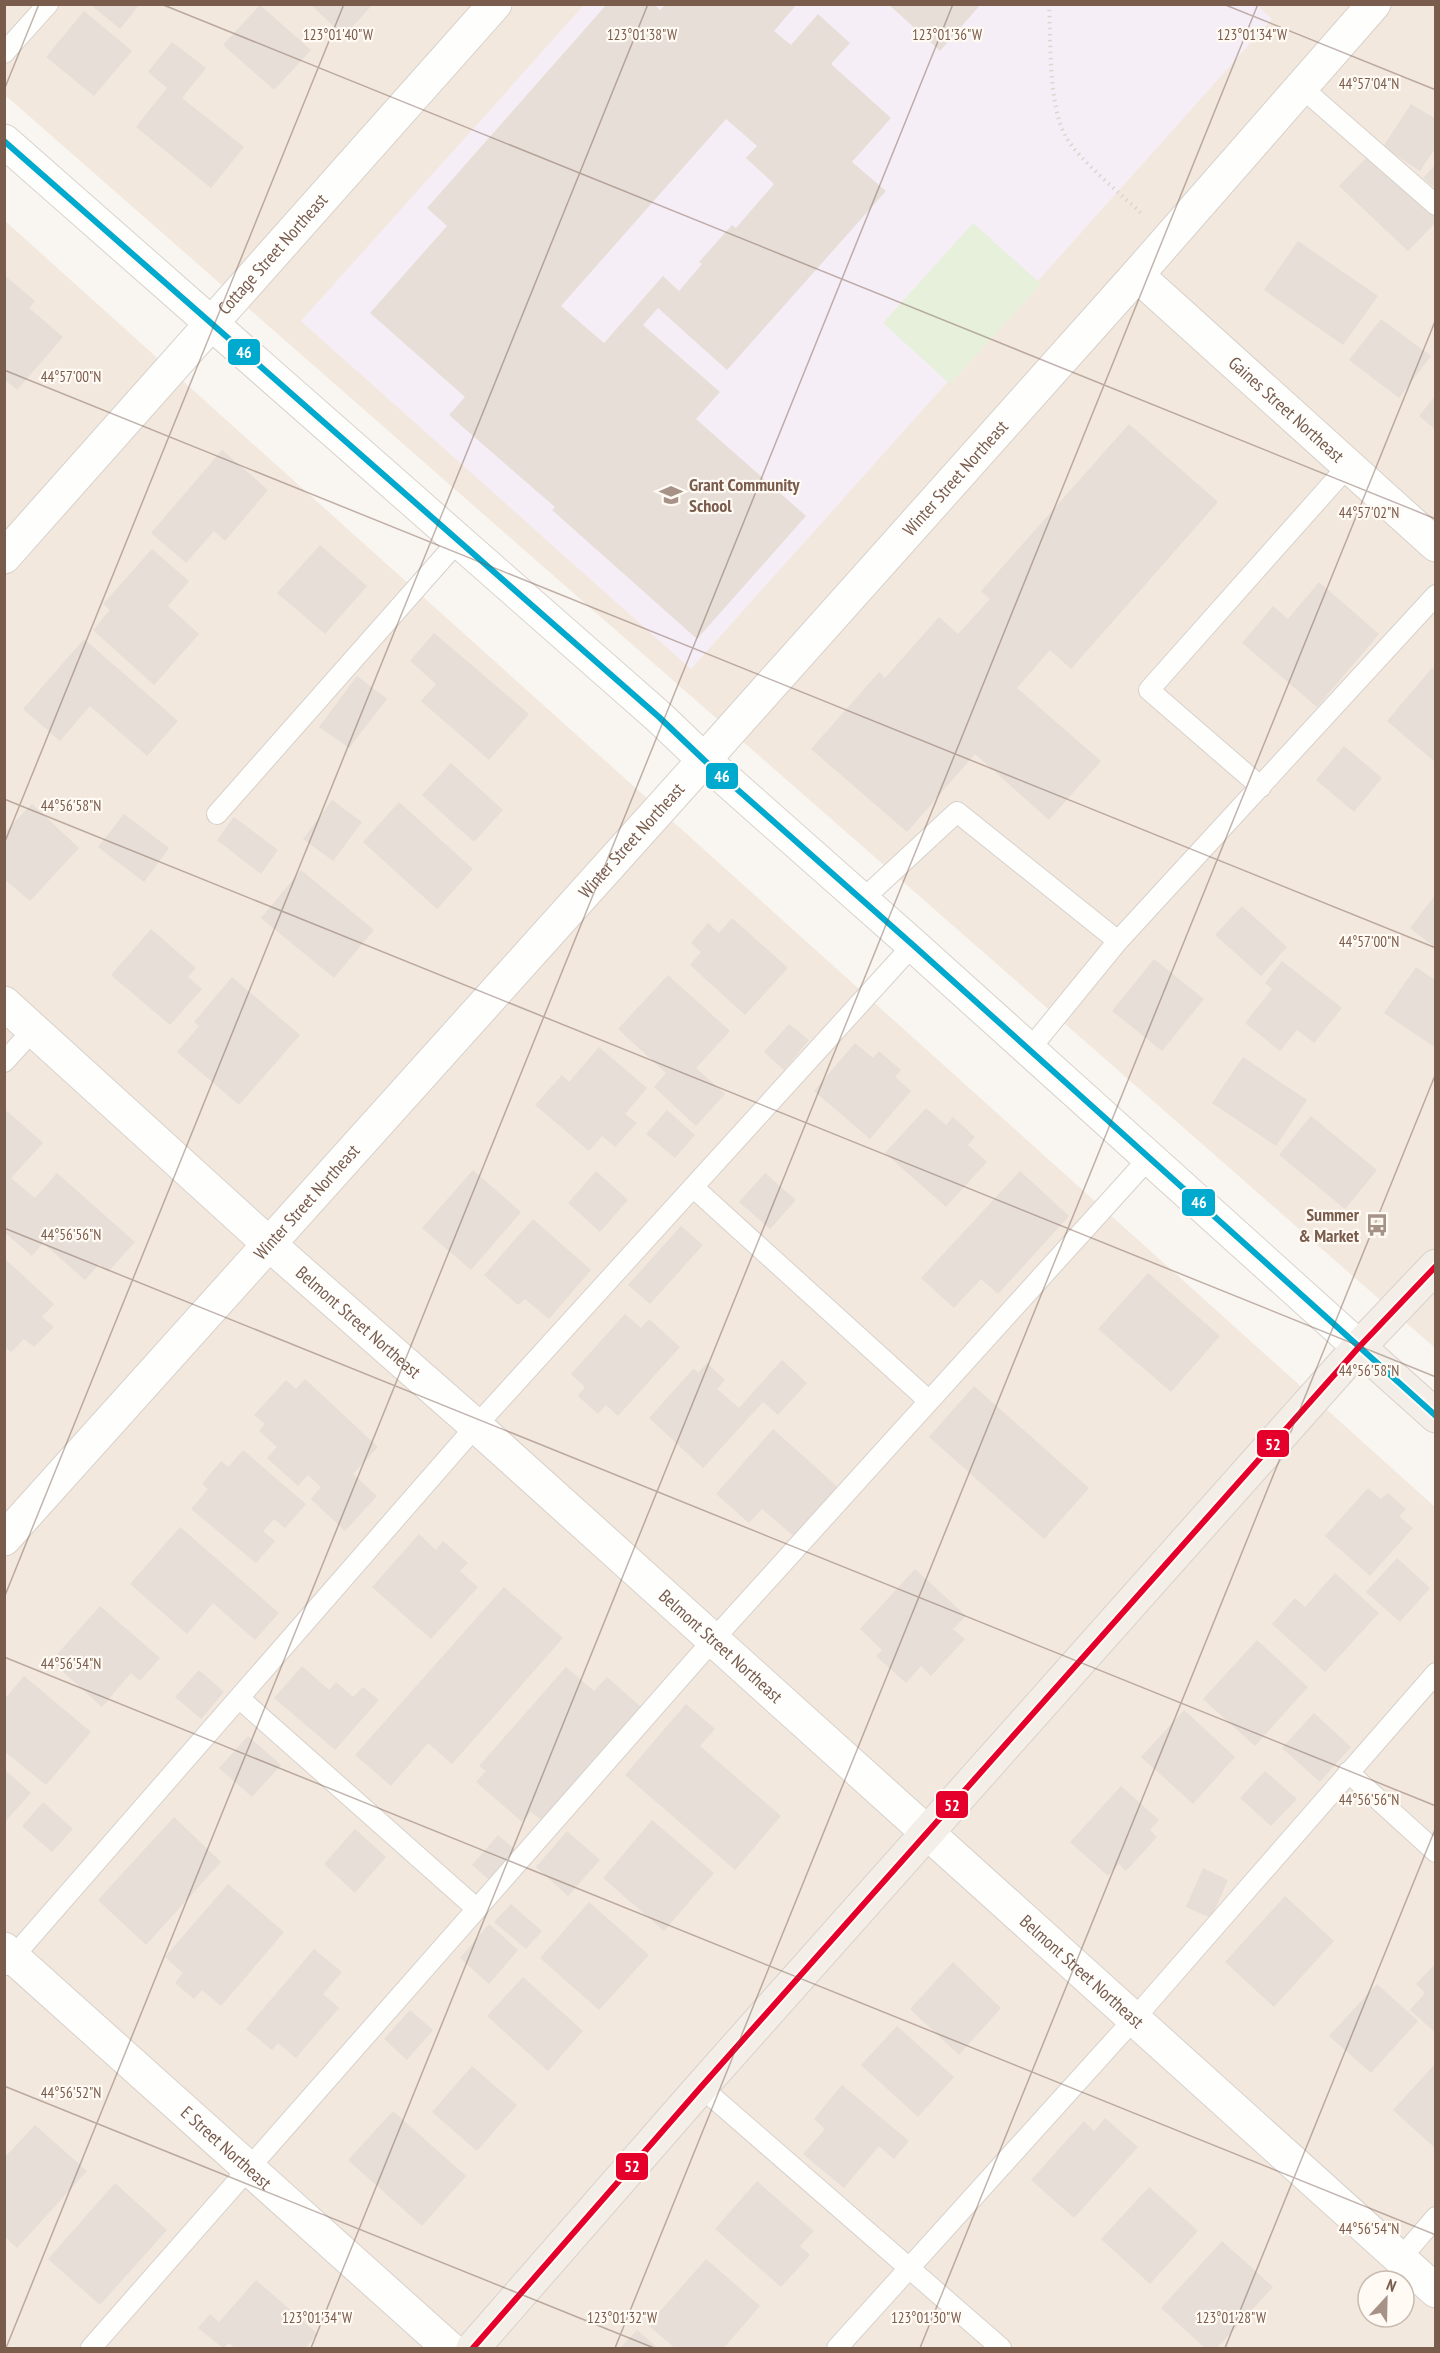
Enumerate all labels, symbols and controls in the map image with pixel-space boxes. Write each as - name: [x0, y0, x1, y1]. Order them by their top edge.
- text: 123°01'40"W: [303, 25, 373, 44]
- text: 123°01'38"W: [607, 25, 677, 44]
- text: 123°01'36"W: [912, 25, 982, 44]
- text: 123°01'34"W: [1217, 25, 1287, 44]
- text: 44°57'04"N: [1339, 74, 1399, 93]
- street label: Cottage Street Northeast: [213, 188, 332, 319]
- line badge: 46: [227, 338, 261, 366]
- text: 46: [236, 342, 252, 362]
- street label: Gaines Street Northeast: [1224, 351, 1349, 467]
- text: 44°57'00"N: [41, 367, 101, 386]
- street label: Winter Street Northeast: [897, 415, 1013, 541]
- place label: Grant Community School: [689, 473, 800, 517]
- school or university icon: Grant Community School: [658, 482, 684, 508]
- text: 44°57'02"N: [1339, 503, 1399, 522]
- line badge: 46: [705, 762, 739, 790]
- text: 46: [714, 766, 730, 786]
- street label: Winter Street Northeast: [573, 778, 689, 903]
- text: 44°56'58"N: [41, 796, 101, 815]
- text: 44°57'00"N: [1339, 932, 1399, 951]
- street label: Winter Street Northeast: [249, 1139, 364, 1264]
- line badge: 46: [1181, 1188, 1216, 1217]
- text: 46: [1191, 1192, 1207, 1212]
- place label: Summer & Market: [1298, 1203, 1360, 1247]
- bus stop icon: Summer & Market: [1364, 1212, 1390, 1238]
- text: 44°56'56"N: [41, 1225, 101, 1244]
- street label: Belmont Street Northeast: [291, 1261, 426, 1383]
- text: 44°56'58"N: [1339, 1361, 1399, 1380]
- line badge: 52: [1256, 1429, 1290, 1458]
- text: 52: [1265, 1434, 1281, 1454]
- street label: Belmont Street Northeast: [654, 1584, 788, 1708]
- text: 44°56'54"N: [41, 1654, 101, 1673]
- line badge: 52: [935, 1790, 969, 1819]
- text: 44°56'56"N: [1339, 1790, 1399, 1809]
- text: 52: [944, 1795, 960, 1815]
- street label: Belmont Street Northeast: [1015, 1910, 1149, 2033]
- text: 44°56'52"N: [41, 2083, 101, 2102]
- street label: E Street Northeast: [176, 2101, 276, 2194]
- line badge: 52: [615, 2152, 649, 2181]
- text: 52: [624, 2156, 640, 2176]
- text: 44°56'54"N: [1339, 2219, 1399, 2238]
- north arrow: [1356, 2269, 1416, 2329]
- text: N: [1384, 2274, 1399, 2296]
- text: 123°01'34"W: [282, 2308, 352, 2327]
- text: 123°01'32"W: [587, 2308, 657, 2327]
- text: 123°01'30"W: [891, 2308, 961, 2327]
- text: 123°01'28"W: [1196, 2308, 1266, 2327]

